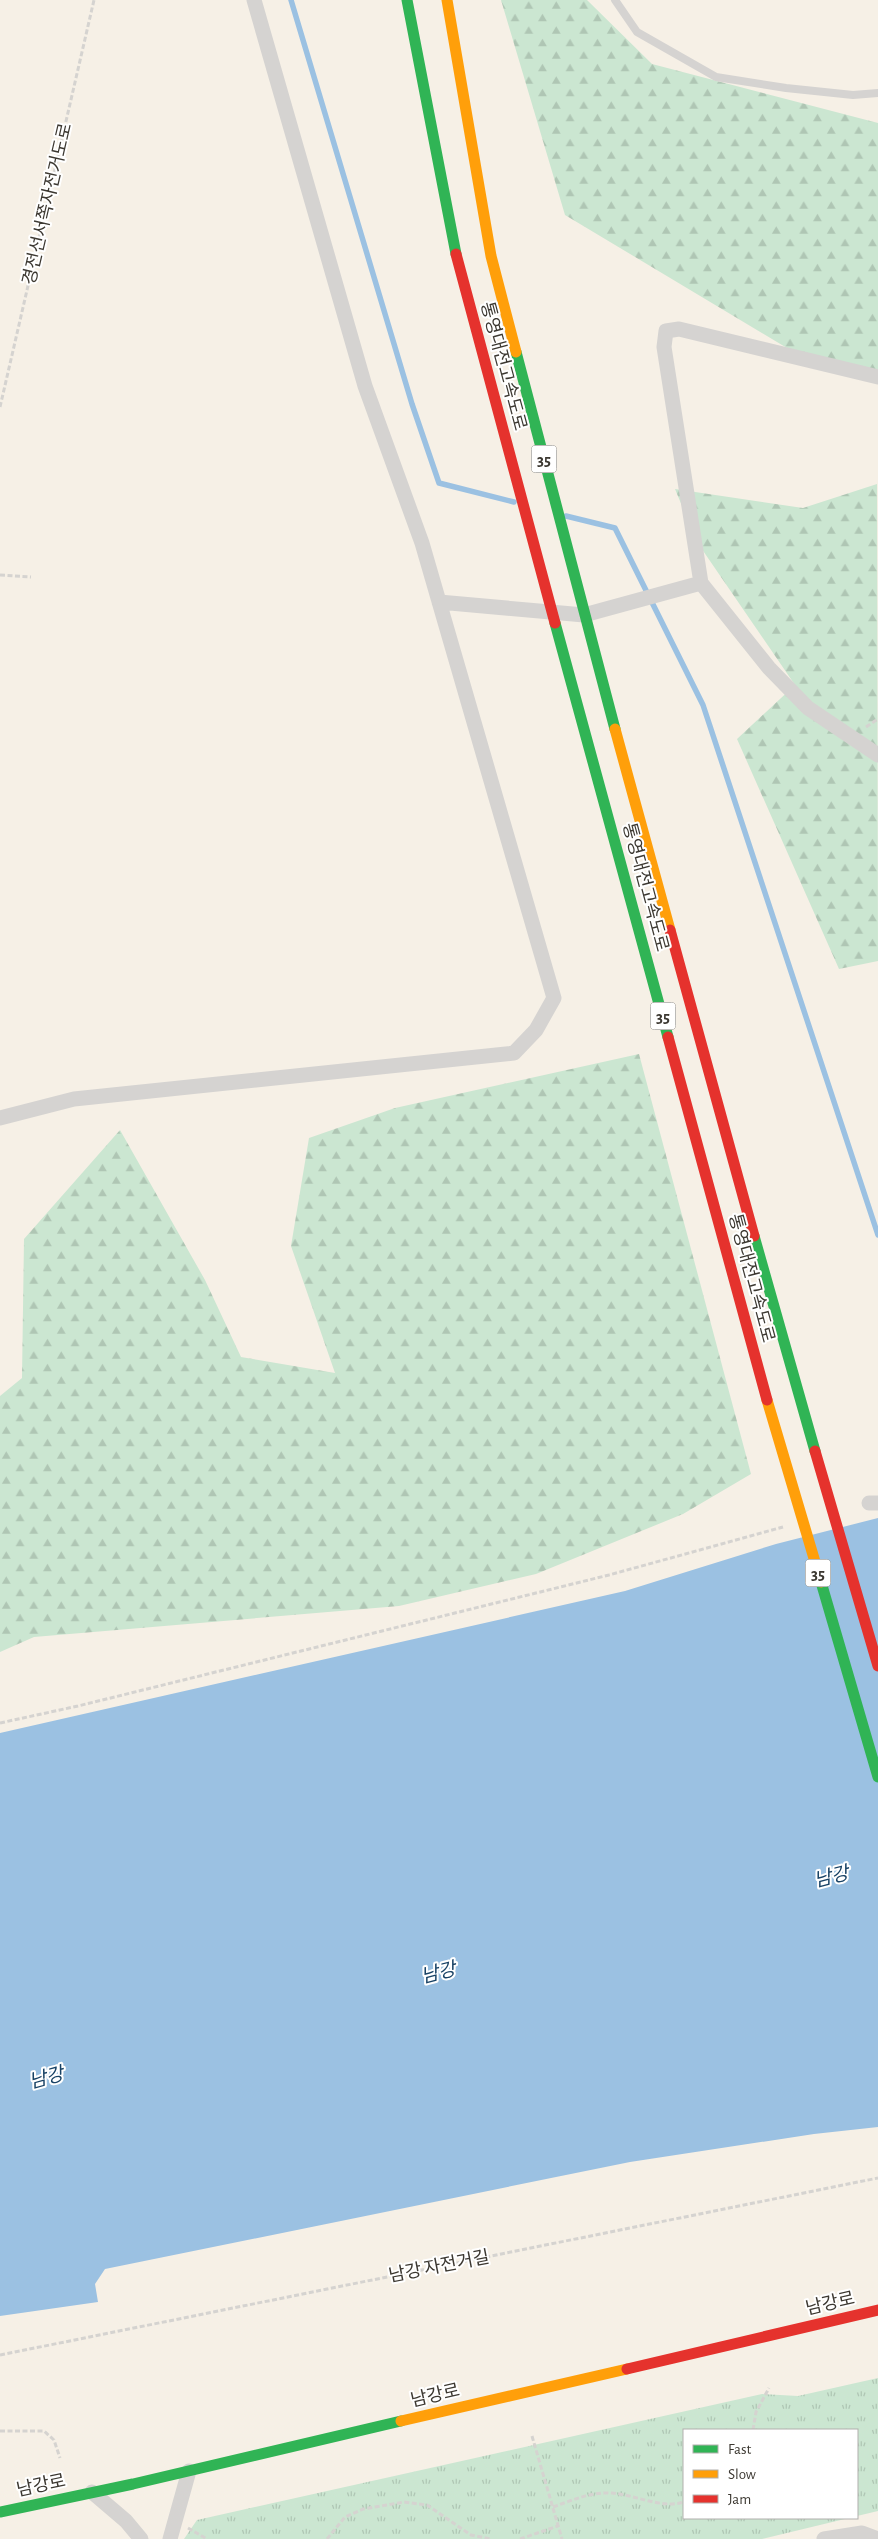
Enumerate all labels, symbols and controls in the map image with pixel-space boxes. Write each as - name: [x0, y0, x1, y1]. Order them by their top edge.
- street label: 경전선서쪽자전거도로: [20, 121, 75, 287]
- street label: 통영대전고속도로: [477, 300, 530, 433]
- road number: 35: [532, 446, 556, 472]
- street label: 통영대전고속도로: [619, 821, 672, 954]
- road number: 35: [650, 1002, 676, 1030]
- street label: 통영대전고속도로: [725, 1212, 778, 1345]
- road number: 35: [806, 1560, 830, 1586]
- water label: 남강: [812, 1862, 853, 1891]
- water label: 남강: [419, 1958, 460, 1987]
- water label: 남강: [27, 2063, 68, 2092]
- street label: 남강 자전거길: [387, 2246, 491, 2286]
- street label: 남강로: [804, 2288, 856, 2318]
- street label: 남강로: [409, 2380, 461, 2410]
- legend: [683, 2429, 858, 2519]
- text: Fast: [728, 2442, 752, 2457]
- text: Slow: [728, 2467, 756, 2482]
- street label: 남강로: [15, 2470, 67, 2500]
- text: Jam: [728, 2492, 751, 2507]

